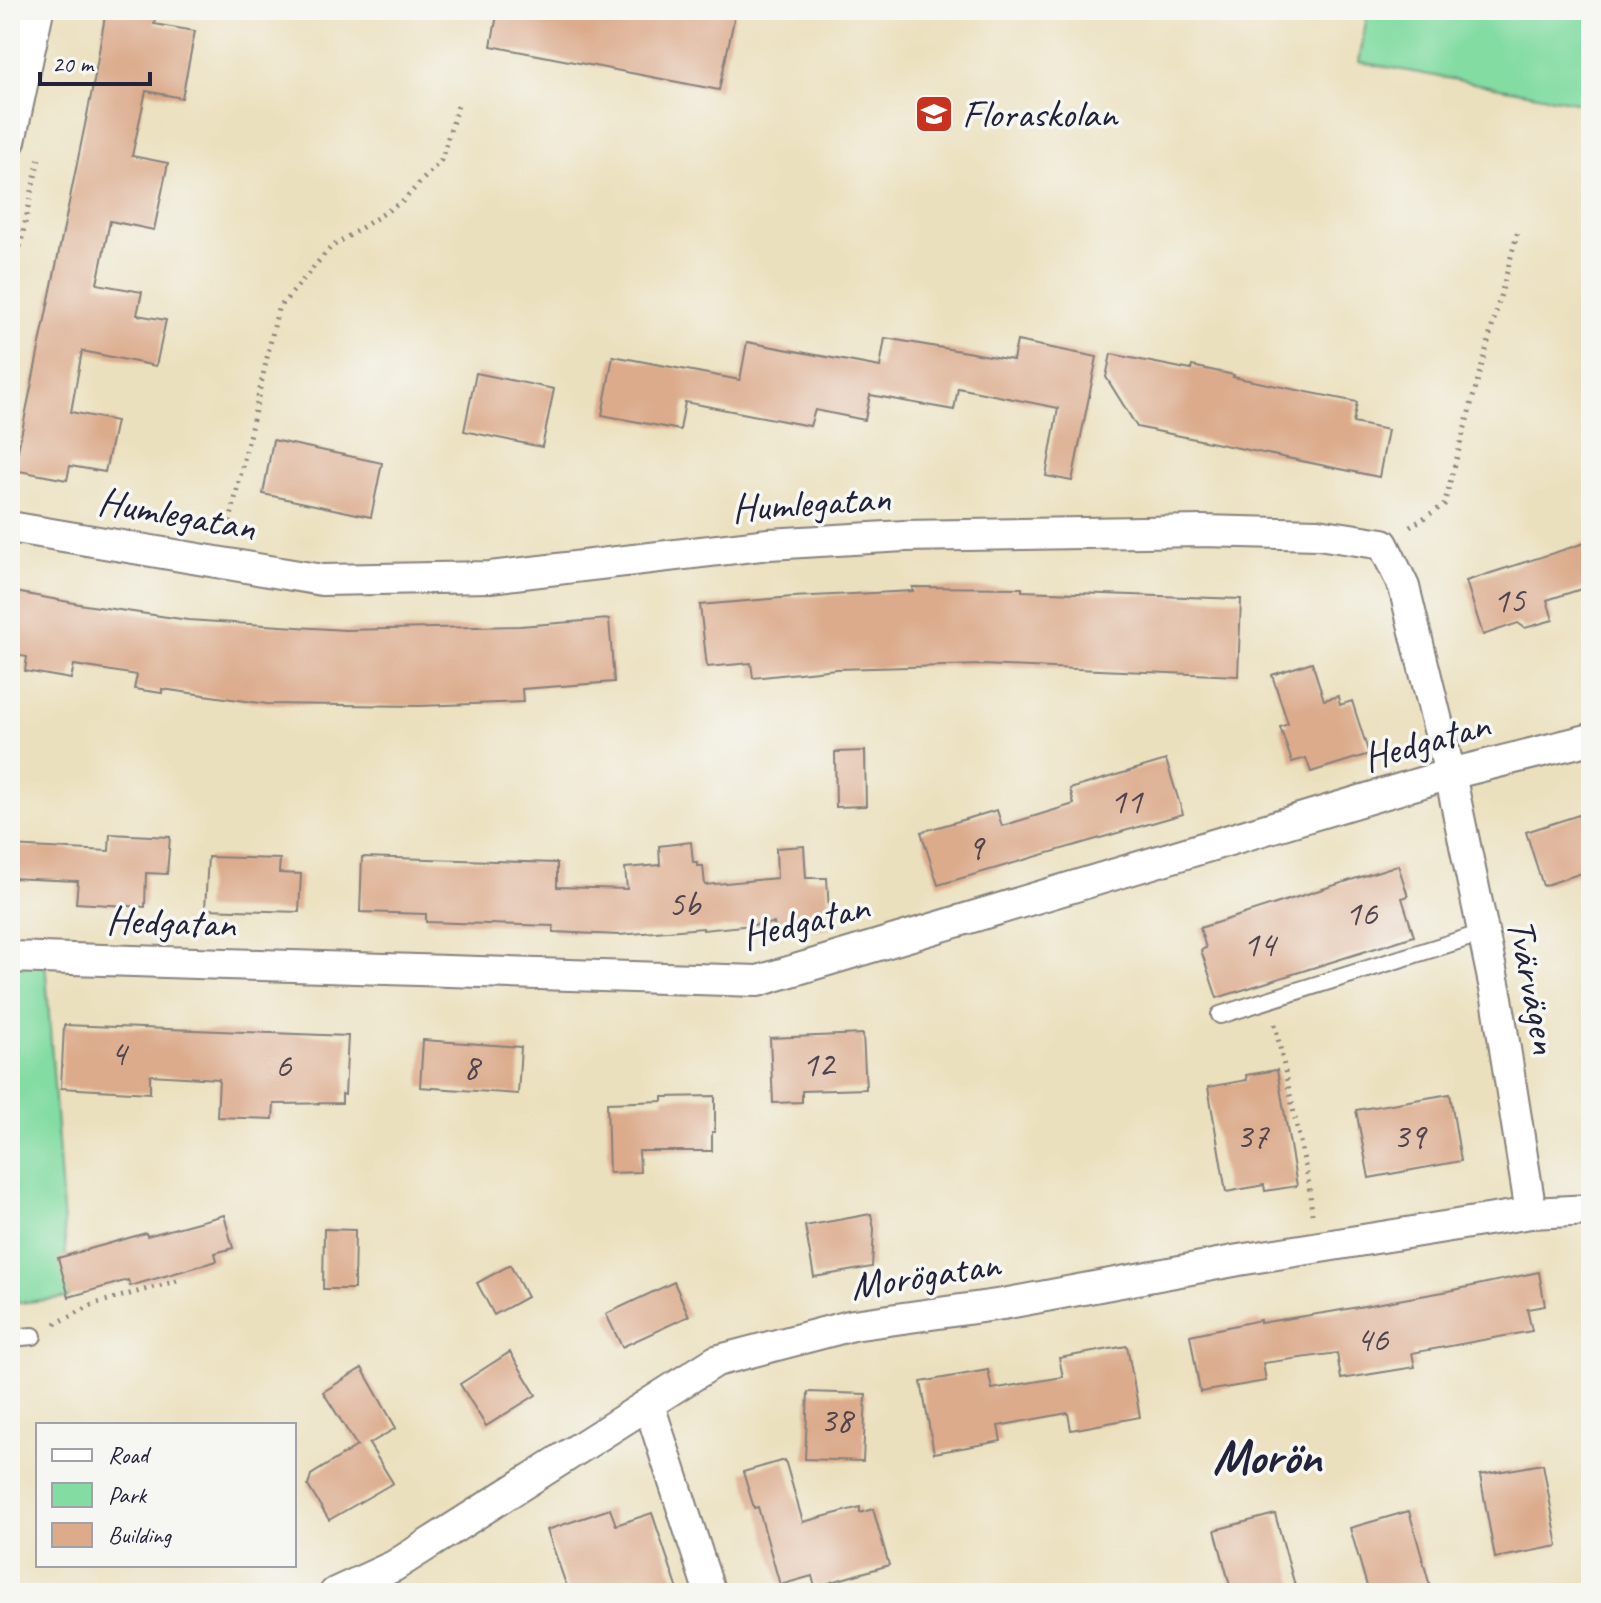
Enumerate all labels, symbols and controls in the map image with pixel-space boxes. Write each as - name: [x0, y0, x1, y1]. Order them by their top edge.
- scale bar: [40, 36, 150, 86]
- text: 20 m: [52, 49, 95, 79]
- place label: Floraskolan: [962, 89, 1119, 139]
- school or university icon: Floraskolan: [913, 93, 955, 135]
- street label: Humlegatan: [730, 472, 893, 533]
- street label: Humlegatan: [94, 476, 261, 553]
- house number: 15: [1493, 577, 1527, 623]
- street label: Hedgatan: [1357, 699, 1496, 783]
- house number: 11: [1110, 778, 1144, 824]
- house number: 9: [967, 824, 986, 870]
- house number: 5b: [668, 881, 702, 927]
- street label: Hedgatan: [736, 881, 875, 961]
- house number: 16: [1345, 890, 1379, 936]
- street label: Hedgatan: [106, 895, 237, 949]
- street label: Tvärvägen: [1495, 914, 1571, 1059]
- house number: 14: [1243, 921, 1279, 967]
- house number: 4: [110, 1030, 130, 1076]
- house number: 12: [802, 1041, 837, 1087]
- house number: 6: [275, 1042, 293, 1088]
- house number: 8: [463, 1044, 483, 1090]
- house number: 37: [1236, 1113, 1270, 1159]
- house number: 39: [1393, 1113, 1428, 1159]
- street label: Morögatan: [847, 1238, 1005, 1311]
- house number: 46: [1356, 1316, 1390, 1362]
- house number: 38: [820, 1397, 856, 1443]
- legend: [36, 1423, 296, 1567]
- district label: Morön: [1213, 1427, 1323, 1487]
- text: Road: [108, 1440, 152, 1470]
- text: Park: [108, 1480, 148, 1510]
- text: Building: [108, 1520, 173, 1550]

